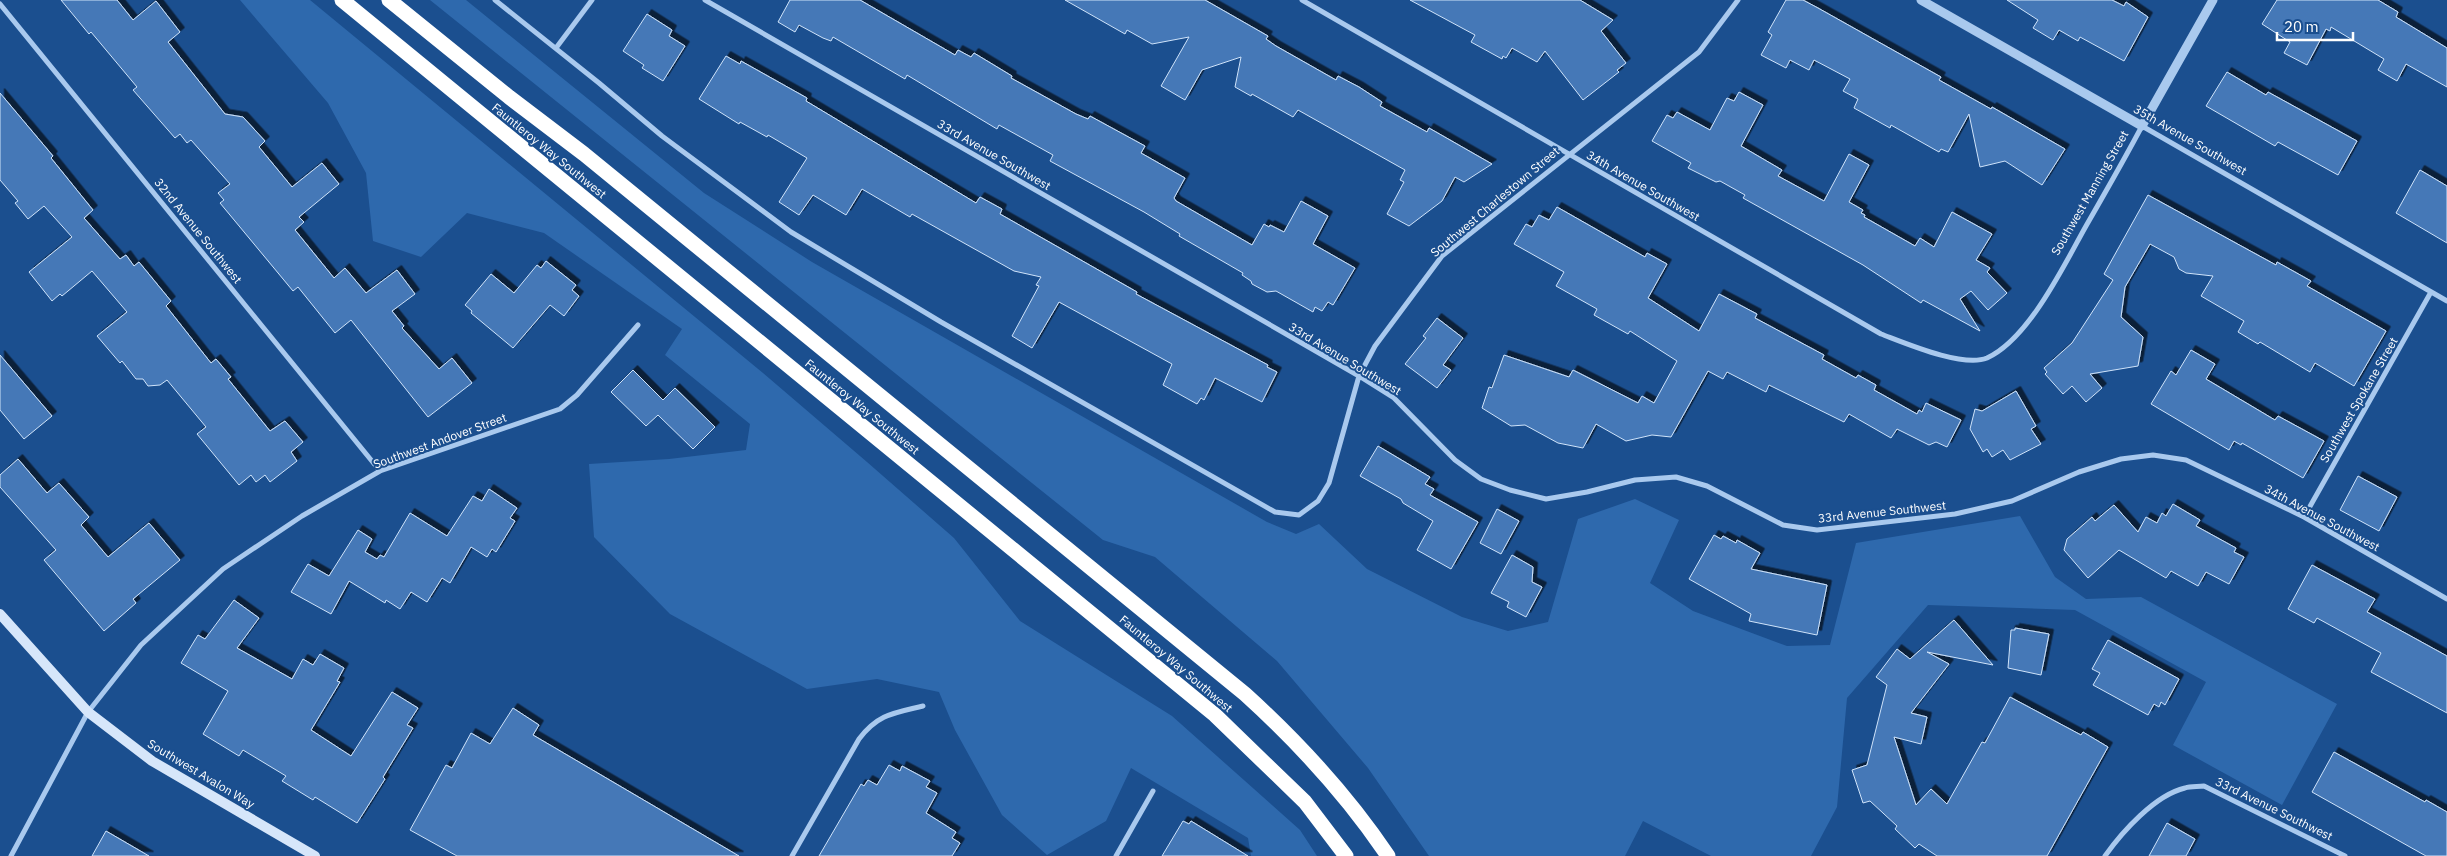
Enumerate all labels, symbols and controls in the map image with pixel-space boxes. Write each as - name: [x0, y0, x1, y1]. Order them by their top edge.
- scale bar: [2277, 10, 2353, 42]
- text: 20 m: [2284, 17, 2319, 36]
- street label: Fauntleroy Way Southwest: [489, 100, 610, 201]
- street label: 35th Avenue Southwest: [2131, 101, 2250, 178]
- street label: 33rd Avenue Southwest: [935, 116, 1054, 193]
- street label: Southwest Manning Street: [2048, 128, 2131, 258]
- street label: Southwest Charlestown Street: [1427, 143, 1562, 260]
- street label: 34th Avenue Southwest: [1584, 147, 1703, 224]
- street label: 32nd Avenue Southwest: [151, 175, 245, 286]
- street label: 33rd Avenue Southwest: [1286, 319, 1404, 398]
- street label: Southwest Spokane Street: [2316, 334, 2401, 465]
- street label: Fauntleroy Way Southwest: [802, 356, 923, 457]
- street label: Southwest Andover Street: [371, 409, 508, 472]
- street label: 34th Avenue Southwest: [2262, 481, 2382, 554]
- street label: 33rd Avenue Southwest: [1817, 497, 1947, 526]
- street label: Fauntleroy Way Southwest: [1117, 612, 1236, 715]
- street label: Southwest Avalon Way: [145, 736, 258, 811]
- street label: 33rd Avenue Southwest: [2213, 774, 2335, 843]

